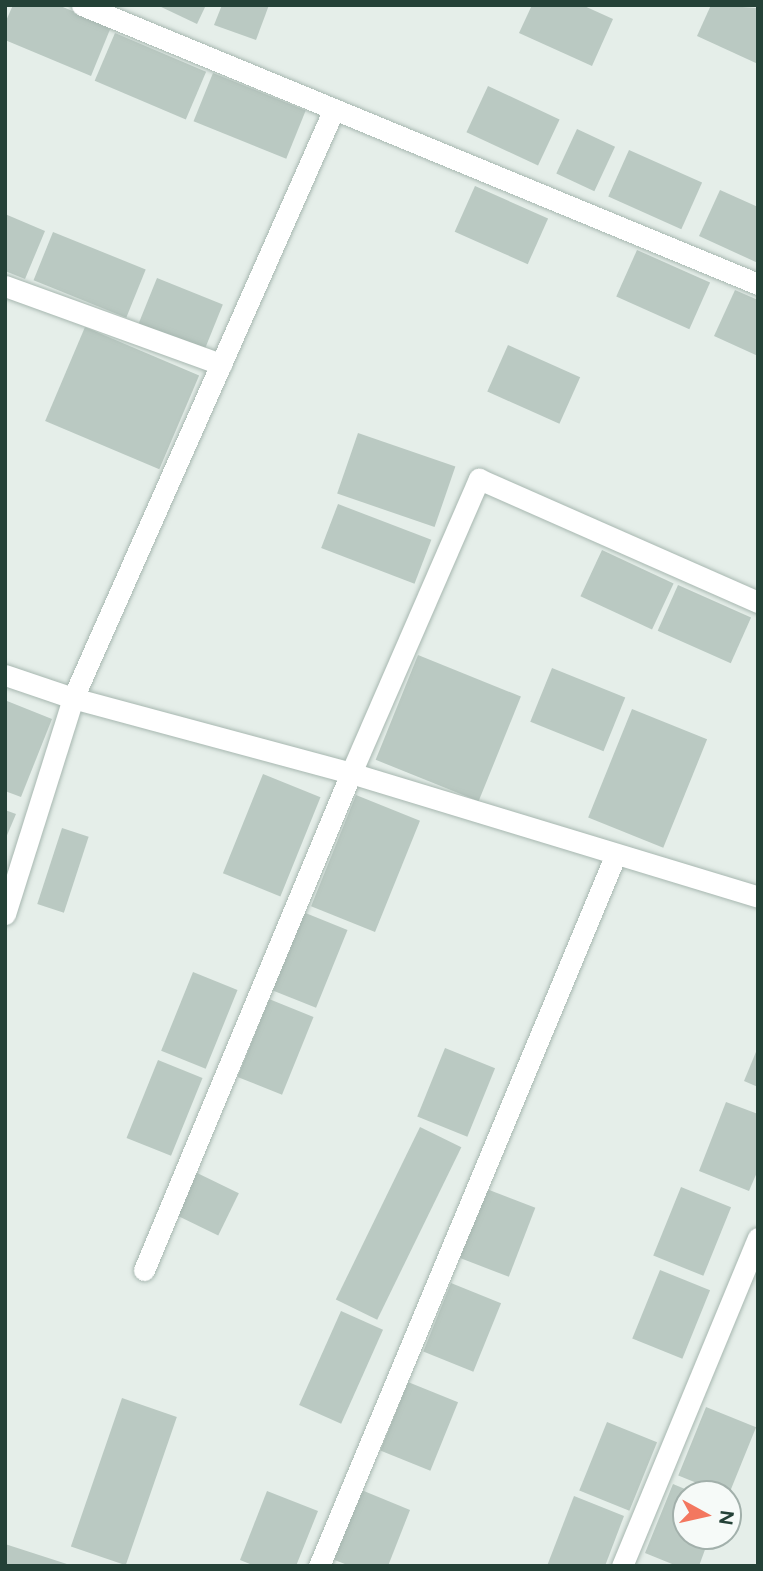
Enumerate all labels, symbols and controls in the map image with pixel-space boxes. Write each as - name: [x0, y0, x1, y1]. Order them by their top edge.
- north arrow: [672, 1480, 742, 1550]
- text: N: [714, 1509, 739, 1527]

